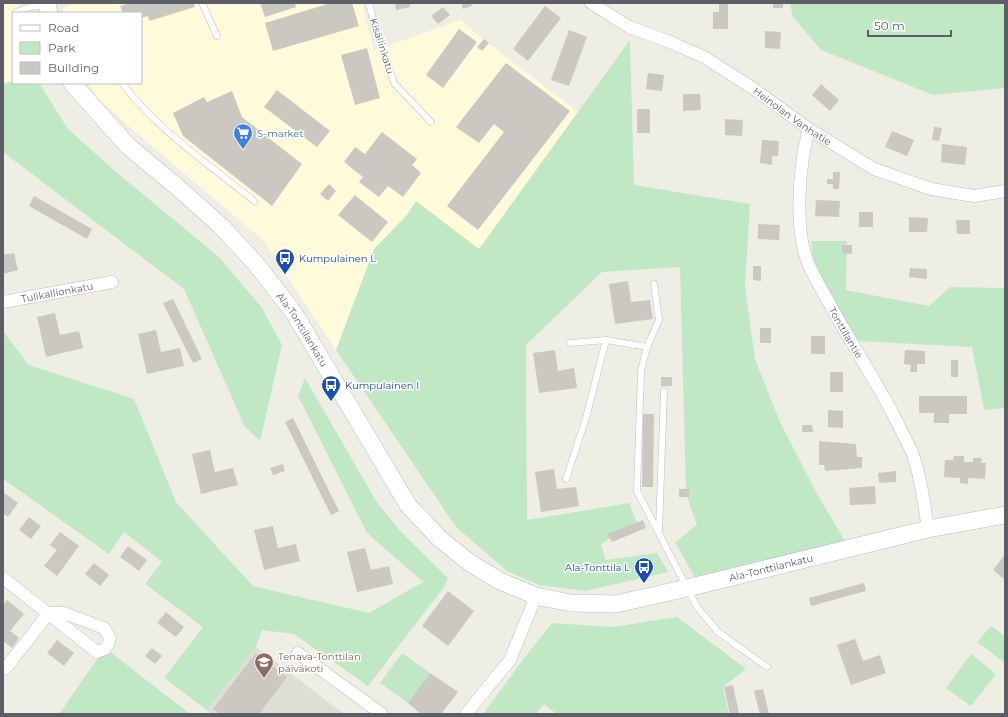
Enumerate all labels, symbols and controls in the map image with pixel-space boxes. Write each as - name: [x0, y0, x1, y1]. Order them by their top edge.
- legend: [12, 12, 142, 84]
- scale bar: [868, 12, 951, 38]
- street label: Kisällinkatu: [367, 16, 397, 76]
- text: 50 m: [874, 18, 905, 33]
- text: Road: [48, 20, 79, 35]
- text: Park: [48, 40, 76, 55]
- text: Building: [48, 60, 99, 75]
- street label: Heinolan Vanhatie: [751, 84, 834, 148]
- supermarket icon: S-market: [232, 122, 254, 150]
- place label: S-market: [257, 127, 303, 140]
- bus stop icon: Kumpulainen L: [274, 247, 296, 275]
- place label: Kumpulainen L: [299, 252, 376, 265]
- street label: Tulikallionkatu: [20, 279, 94, 305]
- street label: Ala-Tonttilankatu: [274, 289, 331, 369]
- street label: Tonttilantie: [826, 305, 866, 360]
- bus stop icon: Kumpulainen I: [320, 374, 342, 402]
- place label: Kumpulainen I: [345, 379, 419, 392]
- street label: Ala-Tonttilankatu: [728, 551, 814, 584]
- bus stop icon: Ala-Tonttila L: [633, 556, 655, 584]
- place label: Ala-Tonttila L: [565, 561, 630, 574]
- place label: Tenava-Tonttilan päiväkoti: [278, 650, 361, 675]
- school or university icon: Tenava-Tonttilan päiväkoti: [253, 651, 275, 679]

